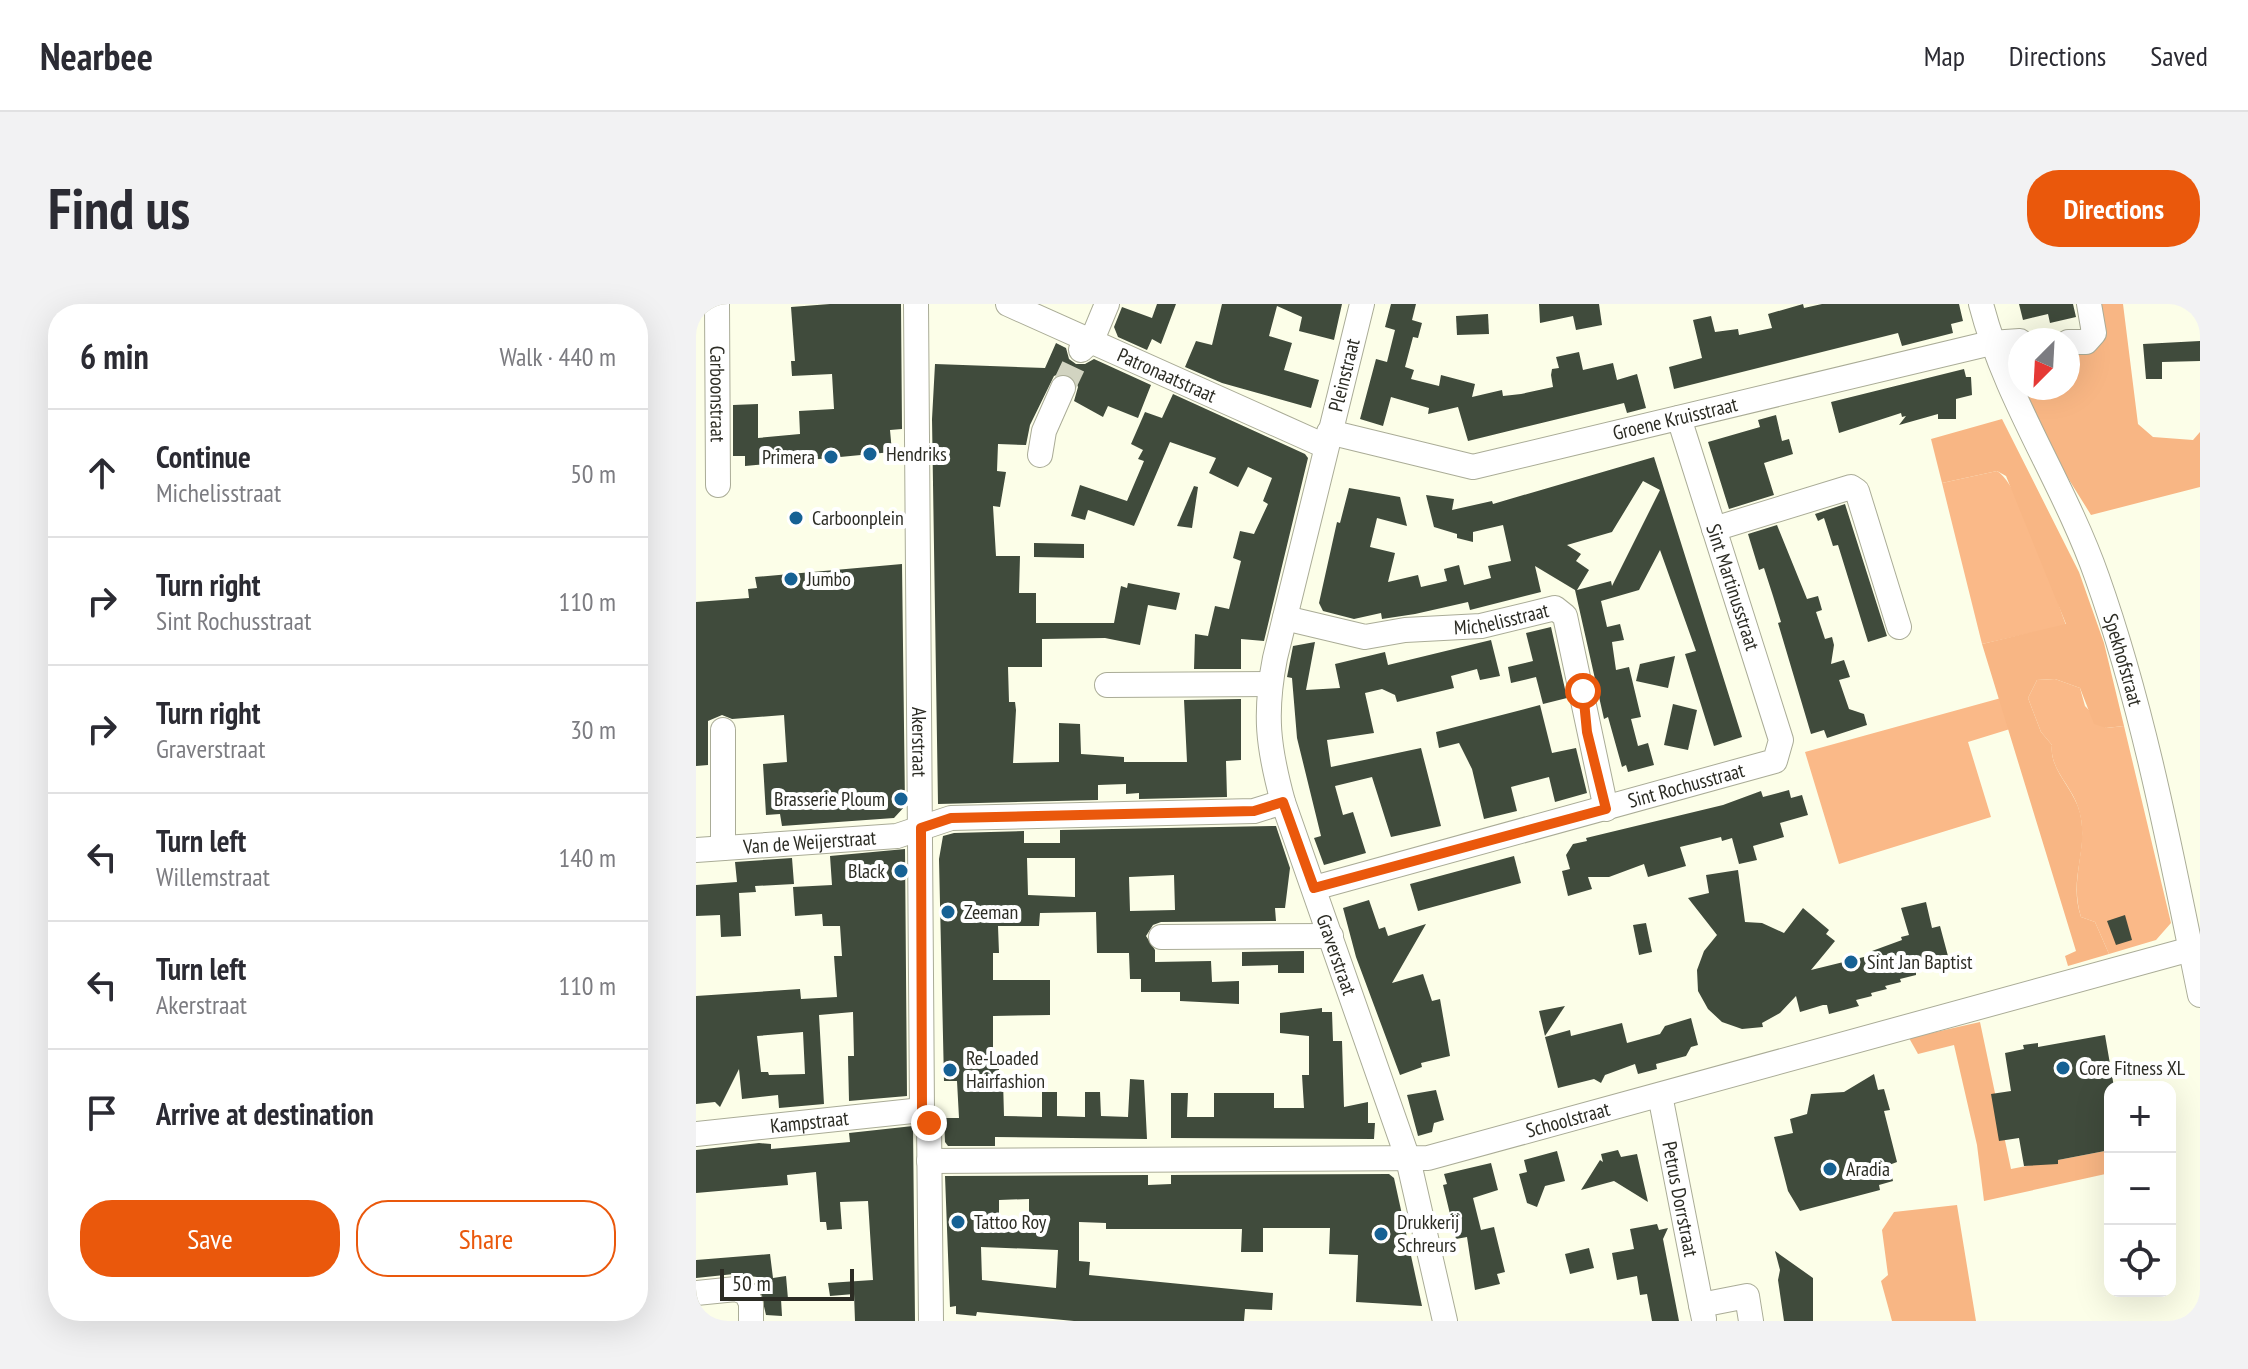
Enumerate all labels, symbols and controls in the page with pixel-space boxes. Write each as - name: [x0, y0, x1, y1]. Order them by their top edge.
- text: Nearbee: [40, 31, 153, 80]
- text: Map: [1924, 37, 1965, 74]
- text: Directions: [2009, 37, 2106, 74]
- text: Saved: [2150, 37, 2208, 74]
- button: Directions: [2027, 170, 2200, 247]
- text: Find us: [48, 172, 190, 244]
- north arrow: [2008, 328, 2080, 400]
- text: 6 min: [80, 334, 149, 378]
- street label: Pleinstraat: [1322, 335, 1366, 414]
- text: Walk · 440 m: [499, 340, 616, 373]
- street label: Patronaatstraat: [1113, 342, 1221, 409]
- street label: Carboonstraat: [704, 346, 731, 443]
- street label: Groene Kruisstraat: [1610, 391, 1741, 446]
- text: Continue: [156, 437, 251, 476]
- place label: Hendriks: [886, 441, 947, 467]
- place label: Primera: [762, 444, 815, 470]
- marker: Hendriks: [861, 445, 879, 463]
- marker: Primera: [822, 448, 840, 466]
- icon: ahead: [80, 451, 124, 495]
- text: 50 m: [570, 457, 616, 490]
- text: Michelisstraat: [156, 476, 281, 509]
- place label: Carboonplein: [812, 505, 904, 531]
- marker: Carboonplein: [787, 509, 805, 527]
- street label: Sint Martinusstraat: [1700, 520, 1766, 654]
- text: Turn right: [156, 565, 260, 604]
- place label: Jumbo: [806, 566, 851, 592]
- marker: Jumbo: [782, 570, 800, 588]
- icon: right: [80, 579, 124, 623]
- text: 110 m: [558, 585, 616, 618]
- street label: Michelisstraat: [1453, 597, 1552, 640]
- text: Sint Rochusstraat: [156, 604, 311, 637]
- street label: Spekhofstraat: [2097, 610, 2149, 709]
- route start: [1565, 673, 1601, 709]
- text: Turn right: [156, 693, 260, 732]
- icon: right: [80, 707, 124, 751]
- street label: Akerstraat: [906, 707, 933, 778]
- text: 30 m: [570, 713, 616, 746]
- text: Graverstraat: [156, 732, 265, 765]
- street label: Sint Rochusstraat: [1625, 757, 1748, 814]
- place label: Brasserie Ploum: [774, 786, 885, 812]
- marker: Brasserie Ploum: [892, 790, 910, 808]
- text: Turn left: [156, 821, 246, 860]
- street label: Van de Weijerstraat: [741, 824, 877, 860]
- icon: left: [80, 835, 124, 879]
- text: 140 m: [558, 841, 616, 874]
- place label: Black: [848, 858, 885, 884]
- text: Willemstraat: [156, 860, 270, 893]
- marker: Black: [892, 862, 910, 880]
- place label: Zeeman: [964, 899, 1018, 925]
- marker: Zeeman: [939, 903, 957, 921]
- street label: Graverstraat: [1310, 911, 1363, 999]
- text: Turn left: [156, 949, 246, 988]
- place label: Sint Jan Baptist: [1867, 949, 1973, 975]
- marker: Sint Jan Baptist: [1842, 953, 1860, 971]
- icon: left: [80, 963, 124, 1007]
- text: 110 m: [558, 969, 616, 1002]
- text: Akerstraat: [156, 988, 247, 1021]
- place label: Re-Loaded Hairfashion: [966, 1045, 1045, 1094]
- place label: Core Fitness XL: [2079, 1055, 2186, 1081]
- marker: Core Fitness XL: [2054, 1059, 2072, 1077]
- marker: Re-Loaded Hairfashion: [941, 1061, 959, 1079]
- map controls: [2104, 1081, 2176, 1297]
- button: +: [2104, 1081, 2176, 1153]
- icon: arrive: [80, 1091, 124, 1135]
- text: Arrive at destination: [156, 1094, 374, 1133]
- street label: Schoolstraat: [1523, 1096, 1613, 1144]
- street label: Kampstraat: [769, 1105, 850, 1139]
- route end: [911, 1105, 947, 1141]
- street label: Petrus Dorrstraat: [1656, 1139, 1704, 1259]
- button: −: [2104, 1153, 2176, 1225]
- place label: Aradia: [1846, 1156, 1890, 1182]
- marker: Aradia: [1821, 1160, 1839, 1178]
- button: Save: [80, 1200, 340, 1277]
- button: Share: [356, 1200, 616, 1277]
- place label: Tattoo Roy: [974, 1209, 1047, 1235]
- place label: Drukkerij Schreurs: [1397, 1209, 1459, 1258]
- marker: Tattoo Roy: [949, 1213, 967, 1231]
- marker: Drukkerij Schreurs: [1372, 1225, 1390, 1243]
- button: locate: [2104, 1225, 2176, 1297]
- scale bar: [720, 1265, 854, 1301]
- text: 50 m: [732, 1269, 771, 1297]

